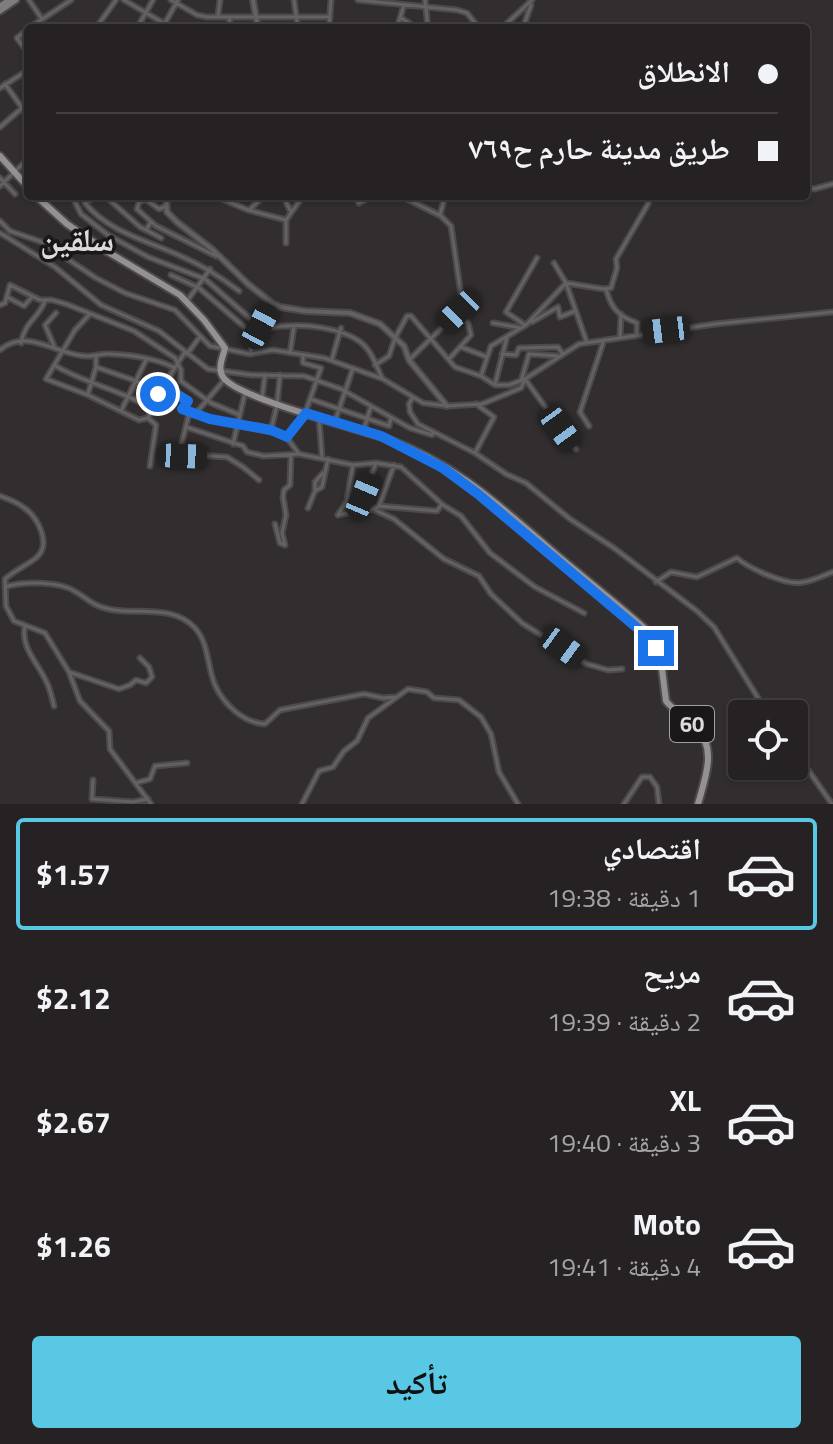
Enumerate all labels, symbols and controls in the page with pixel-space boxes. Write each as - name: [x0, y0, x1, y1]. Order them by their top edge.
- text: الانطلاق: [637, 48, 730, 94]
- text: طريق مدينة حارم ح٧٦٩: [468, 125, 730, 171]
- district label: سلقين: [40, 215, 114, 263]
- car: [433, 286, 485, 336]
- car: [238, 299, 282, 353]
- car: [641, 315, 691, 345]
- route start: [140, 376, 176, 412]
- car: [536, 402, 584, 454]
- car: [159, 443, 207, 469]
- car: [343, 469, 383, 523]
- car: [537, 623, 589, 671]
- route end: [638, 630, 674, 666]
- map controls: [728, 700, 808, 780]
- button: locate: [728, 700, 808, 780]
- road number: 60: [670, 706, 714, 742]
- text: اقتصادي: [603, 825, 701, 871]
- icon: car: [725, 838, 797, 910]
- text: $1.57: [36, 851, 111, 897]
- text: 1 دقيقة · 19:38: [547, 878, 701, 917]
- text: مريح: [643, 949, 701, 995]
- icon: car: [725, 962, 797, 1034]
- text: $2.12: [36, 975, 111, 1021]
- text: 2 دقيقة · 19:39: [547, 1002, 701, 1041]
- text: XL: [670, 1077, 701, 1123]
- icon: car: [725, 1086, 797, 1158]
- text: $2.67: [36, 1099, 111, 1145]
- text: 3 دقيقة · 19:40: [547, 1123, 701, 1162]
- text: Moto: [633, 1201, 701, 1247]
- icon: car: [725, 1210, 797, 1282]
- text: $1.26: [36, 1223, 111, 1269]
- text: 4 دقيقة · 19:41: [547, 1247, 701, 1286]
- button: تأكيد: [32, 1336, 801, 1428]

